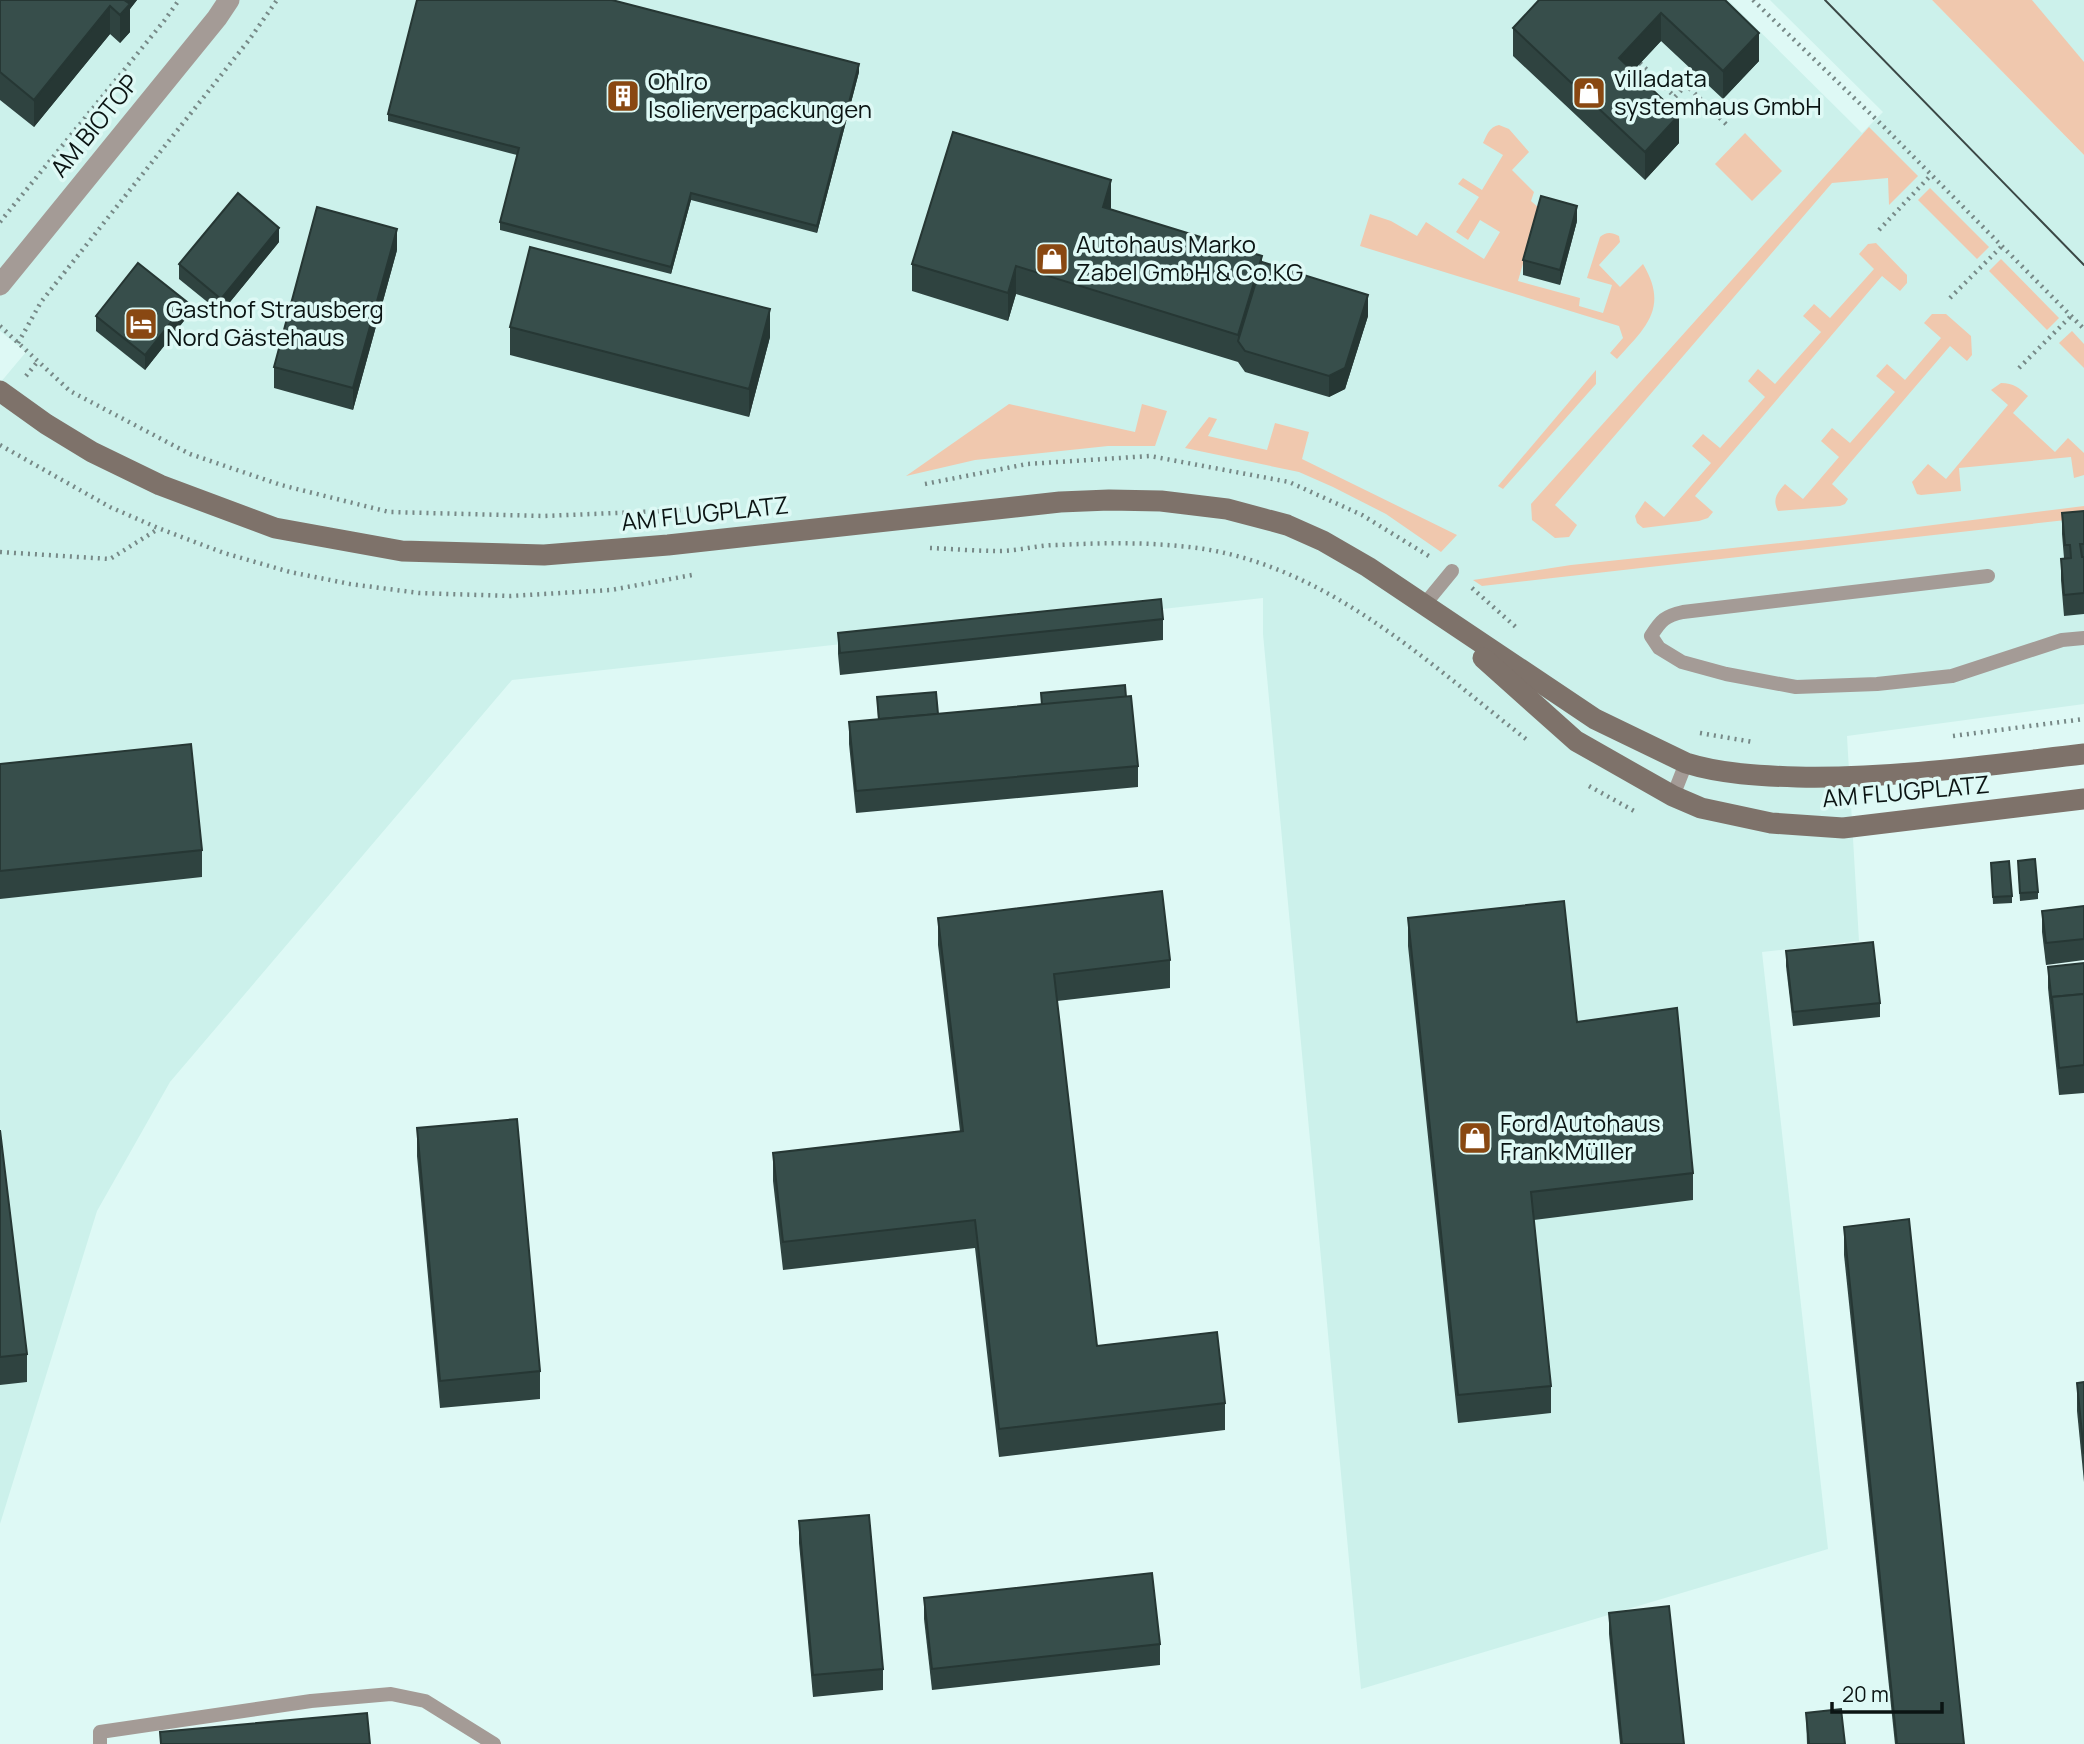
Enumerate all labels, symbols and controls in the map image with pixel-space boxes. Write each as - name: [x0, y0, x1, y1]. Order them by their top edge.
- place label: villadata systemhaus GmbH: [1614, 61, 1822, 122]
- place label: Ohlro Isolierverpackungen: [648, 64, 872, 125]
- street label: AM BIOTOP: [42, 67, 146, 183]
- shop icon: villadata systemhaus GmbH: [1570, 74, 1608, 112]
- building icon: Ohlro Isolierverpackungen: [604, 77, 642, 115]
- place label: Autohaus Marko Zabel GmbH & Co.KG: [1076, 227, 1303, 288]
- shop icon: Autohaus Marko Zabel GmbH & Co.KG: [1033, 240, 1071, 278]
- place label: Gasthof Strausberg Nord Gästehaus: [166, 292, 384, 353]
- hotel icon: Gasthof Strausberg Nord Gästehaus: [122, 305, 160, 343]
- street label: AM FLUGPLATZ: [620, 487, 790, 538]
- street label: AM FLUGPLATZ: [1821, 767, 1991, 814]
- place label: Ford Autohaus Frank Müller: [1500, 1106, 1661, 1167]
- shop icon: Ford Autohaus Frank Müller: [1456, 1119, 1494, 1157]
- scale bar: [1832, 1670, 1942, 1714]
- text: 20 m: [1842, 1680, 1889, 1708]

